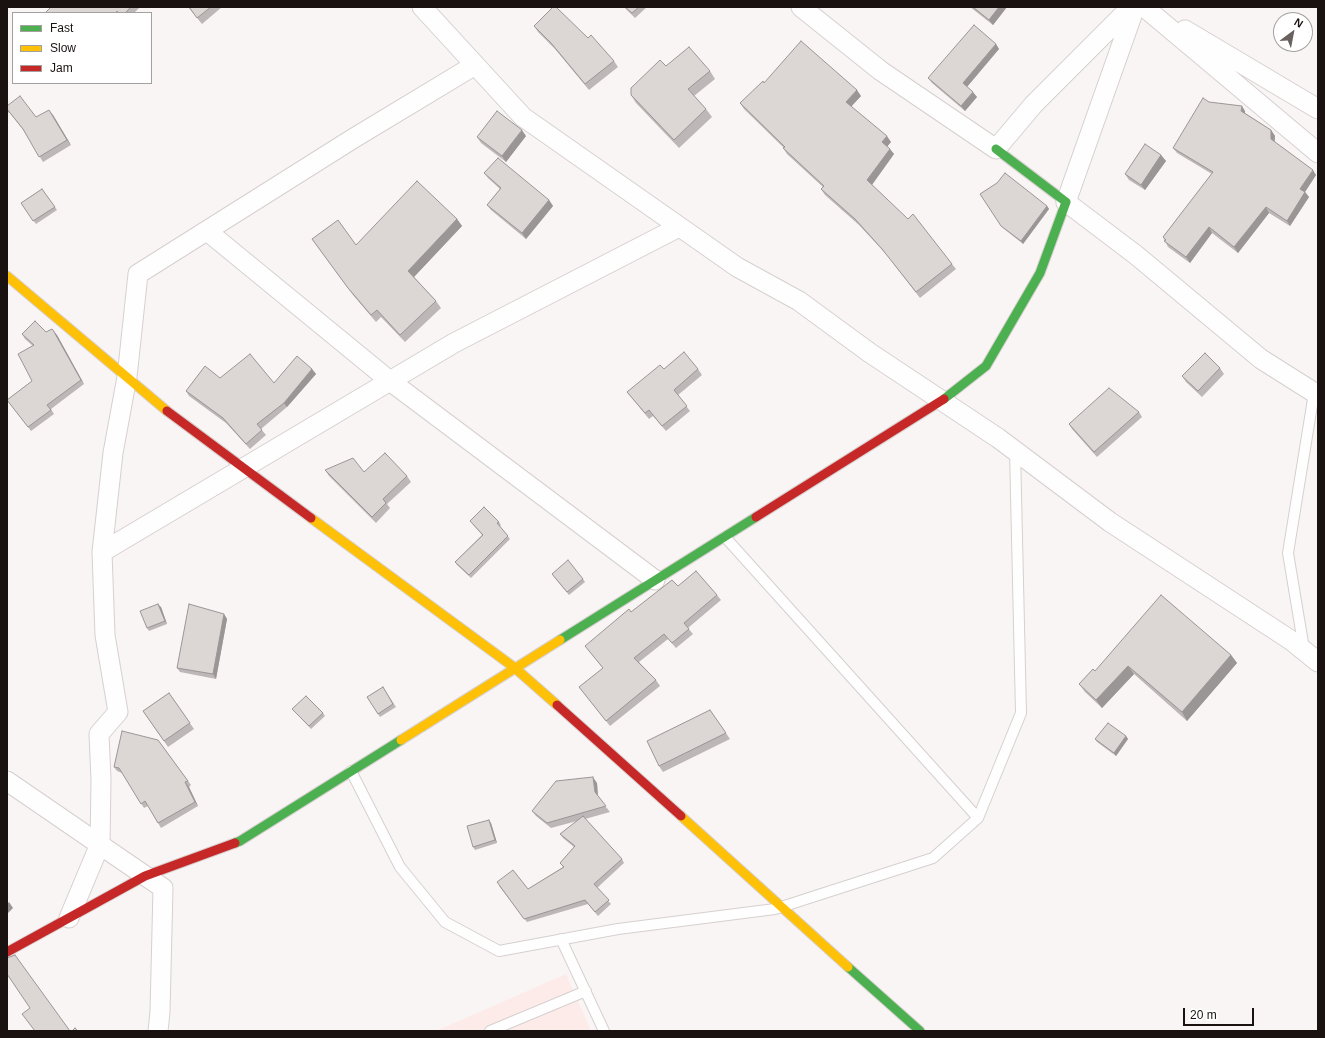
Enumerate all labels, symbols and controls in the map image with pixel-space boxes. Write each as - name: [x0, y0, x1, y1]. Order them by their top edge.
- legend: [12, 12, 152, 84]
- north arrow: [1273, 12, 1313, 52]
- text: N: [1292, 15, 1305, 30]
- text: Fast: [50, 21, 73, 35]
- text: Slow: [50, 41, 76, 55]
- text: Jam: [50, 61, 73, 75]
- scale bar: [1185, 1000, 1256, 1026]
- text: 20 m: [1190, 1008, 1217, 1022]

